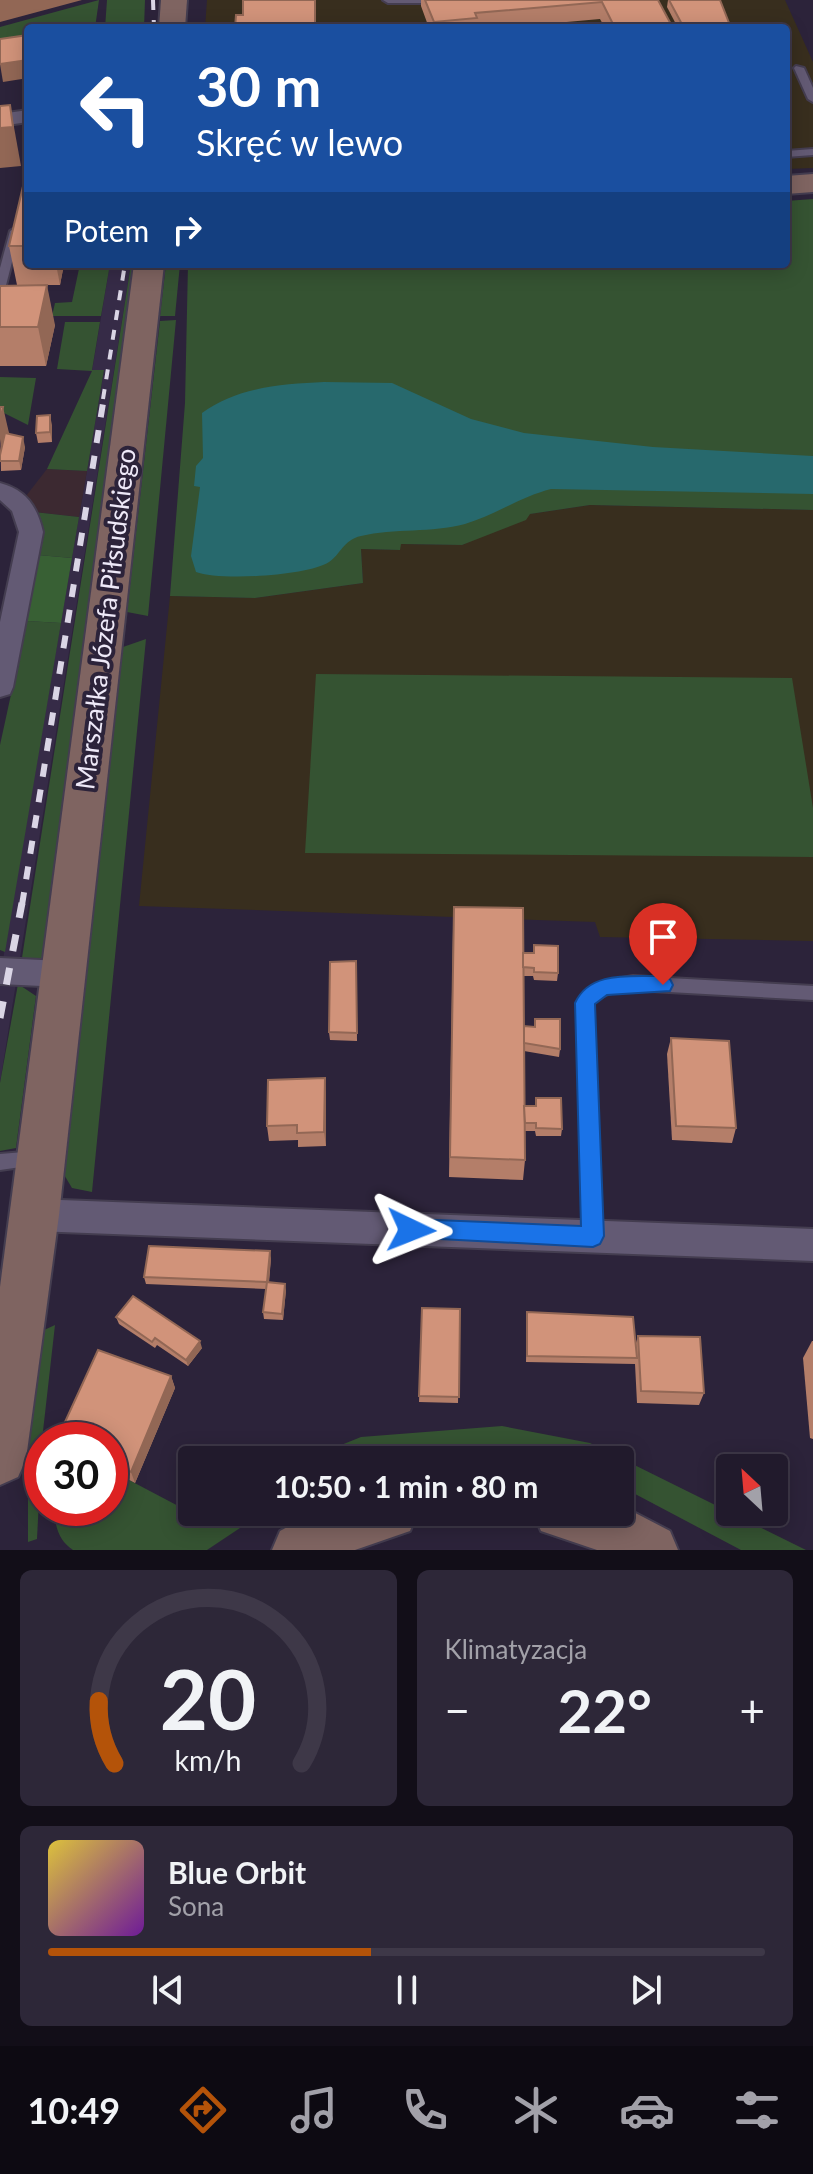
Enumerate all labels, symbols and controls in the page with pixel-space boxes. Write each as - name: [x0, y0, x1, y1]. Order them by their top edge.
- text: 30 m: [196, 52, 321, 119]
- icon: left: [64, 56, 168, 160]
- text: Skręć w lewo: [196, 120, 403, 164]
- icon: right: [165, 208, 209, 252]
- text: Potem: [64, 212, 149, 248]
- street label: Marszałka Józefa Piłsudskiego: [68, 447, 142, 791]
- pin: [629, 903, 697, 985]
- icon: arrive: [641, 915, 685, 959]
- position arrow: [369, 1188, 453, 1272]
- speed limit sign: 30: [24, 1422, 128, 1526]
- north arrow: [716, 1454, 788, 1526]
- map controls: [716, 1454, 788, 1526]
- text: 10:50 · 1 min · 80 m: [274, 1468, 538, 1504]
- text: Klimatyzacja: [445, 1633, 587, 1665]
- text: 20: [160, 1648, 257, 1748]
- text: 22°: [557, 1674, 652, 1746]
- text: −: [445, 1684, 470, 1736]
- text: +: [739, 1684, 765, 1736]
- text: km/h: [175, 1743, 242, 1777]
- text: Blue Orbit: [168, 1854, 306, 1890]
- text: Sona: [168, 1890, 224, 1922]
- icon: previous: [146, 1968, 190, 2012]
- icon: pause: [385, 1968, 429, 2012]
- icon: next: [624, 1968, 668, 2012]
- icon: directions: [175, 2082, 231, 2138]
- icon: music: [286, 2082, 342, 2138]
- icon: phone: [397, 2082, 453, 2138]
- icon: climate: [508, 2082, 564, 2138]
- icon: car: [619, 2082, 675, 2138]
- icon: filters: [729, 2082, 785, 2138]
- text: 10:49: [27, 2088, 120, 2132]

